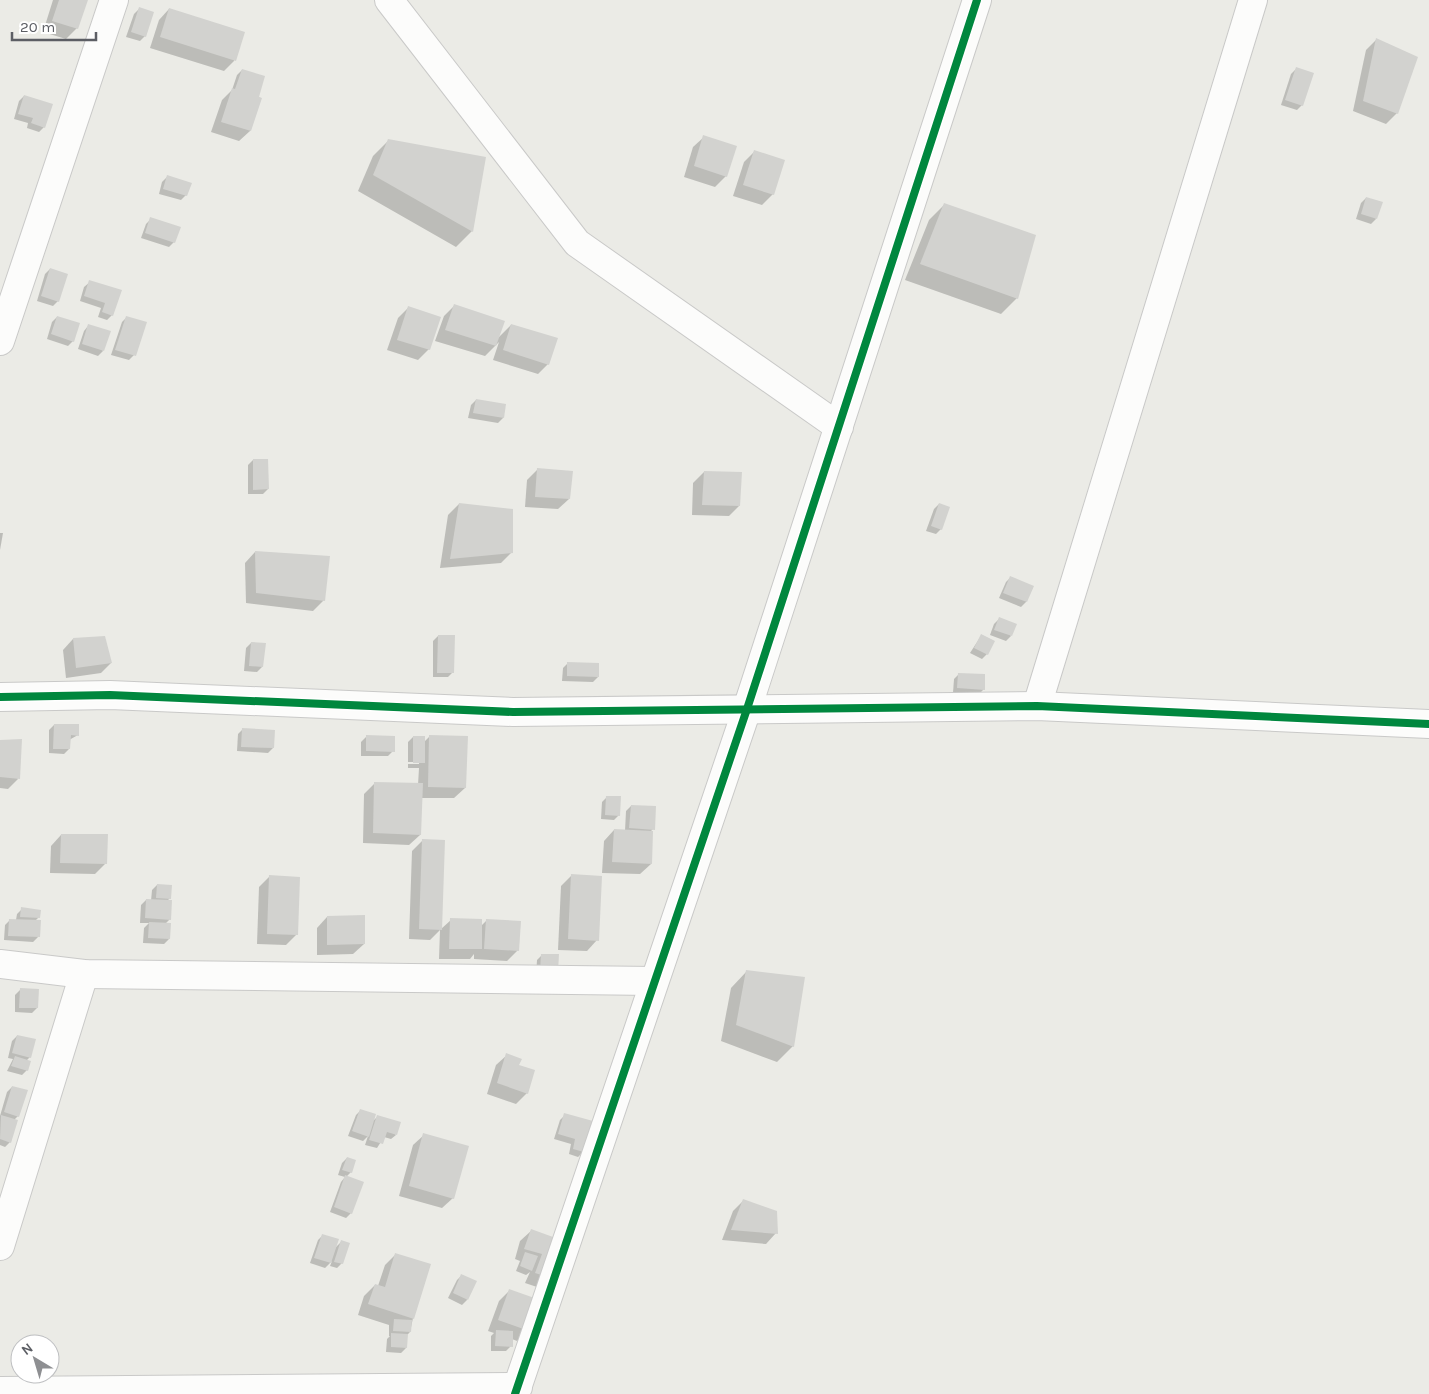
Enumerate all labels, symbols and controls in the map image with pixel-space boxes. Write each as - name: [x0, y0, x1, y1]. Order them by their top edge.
- scale bar: [12, 10, 96, 42]
- text: 20 m: [20, 18, 55, 36]
- north arrow: [10, 1334, 60, 1384]
- text: N: [18, 1339, 36, 1359]

